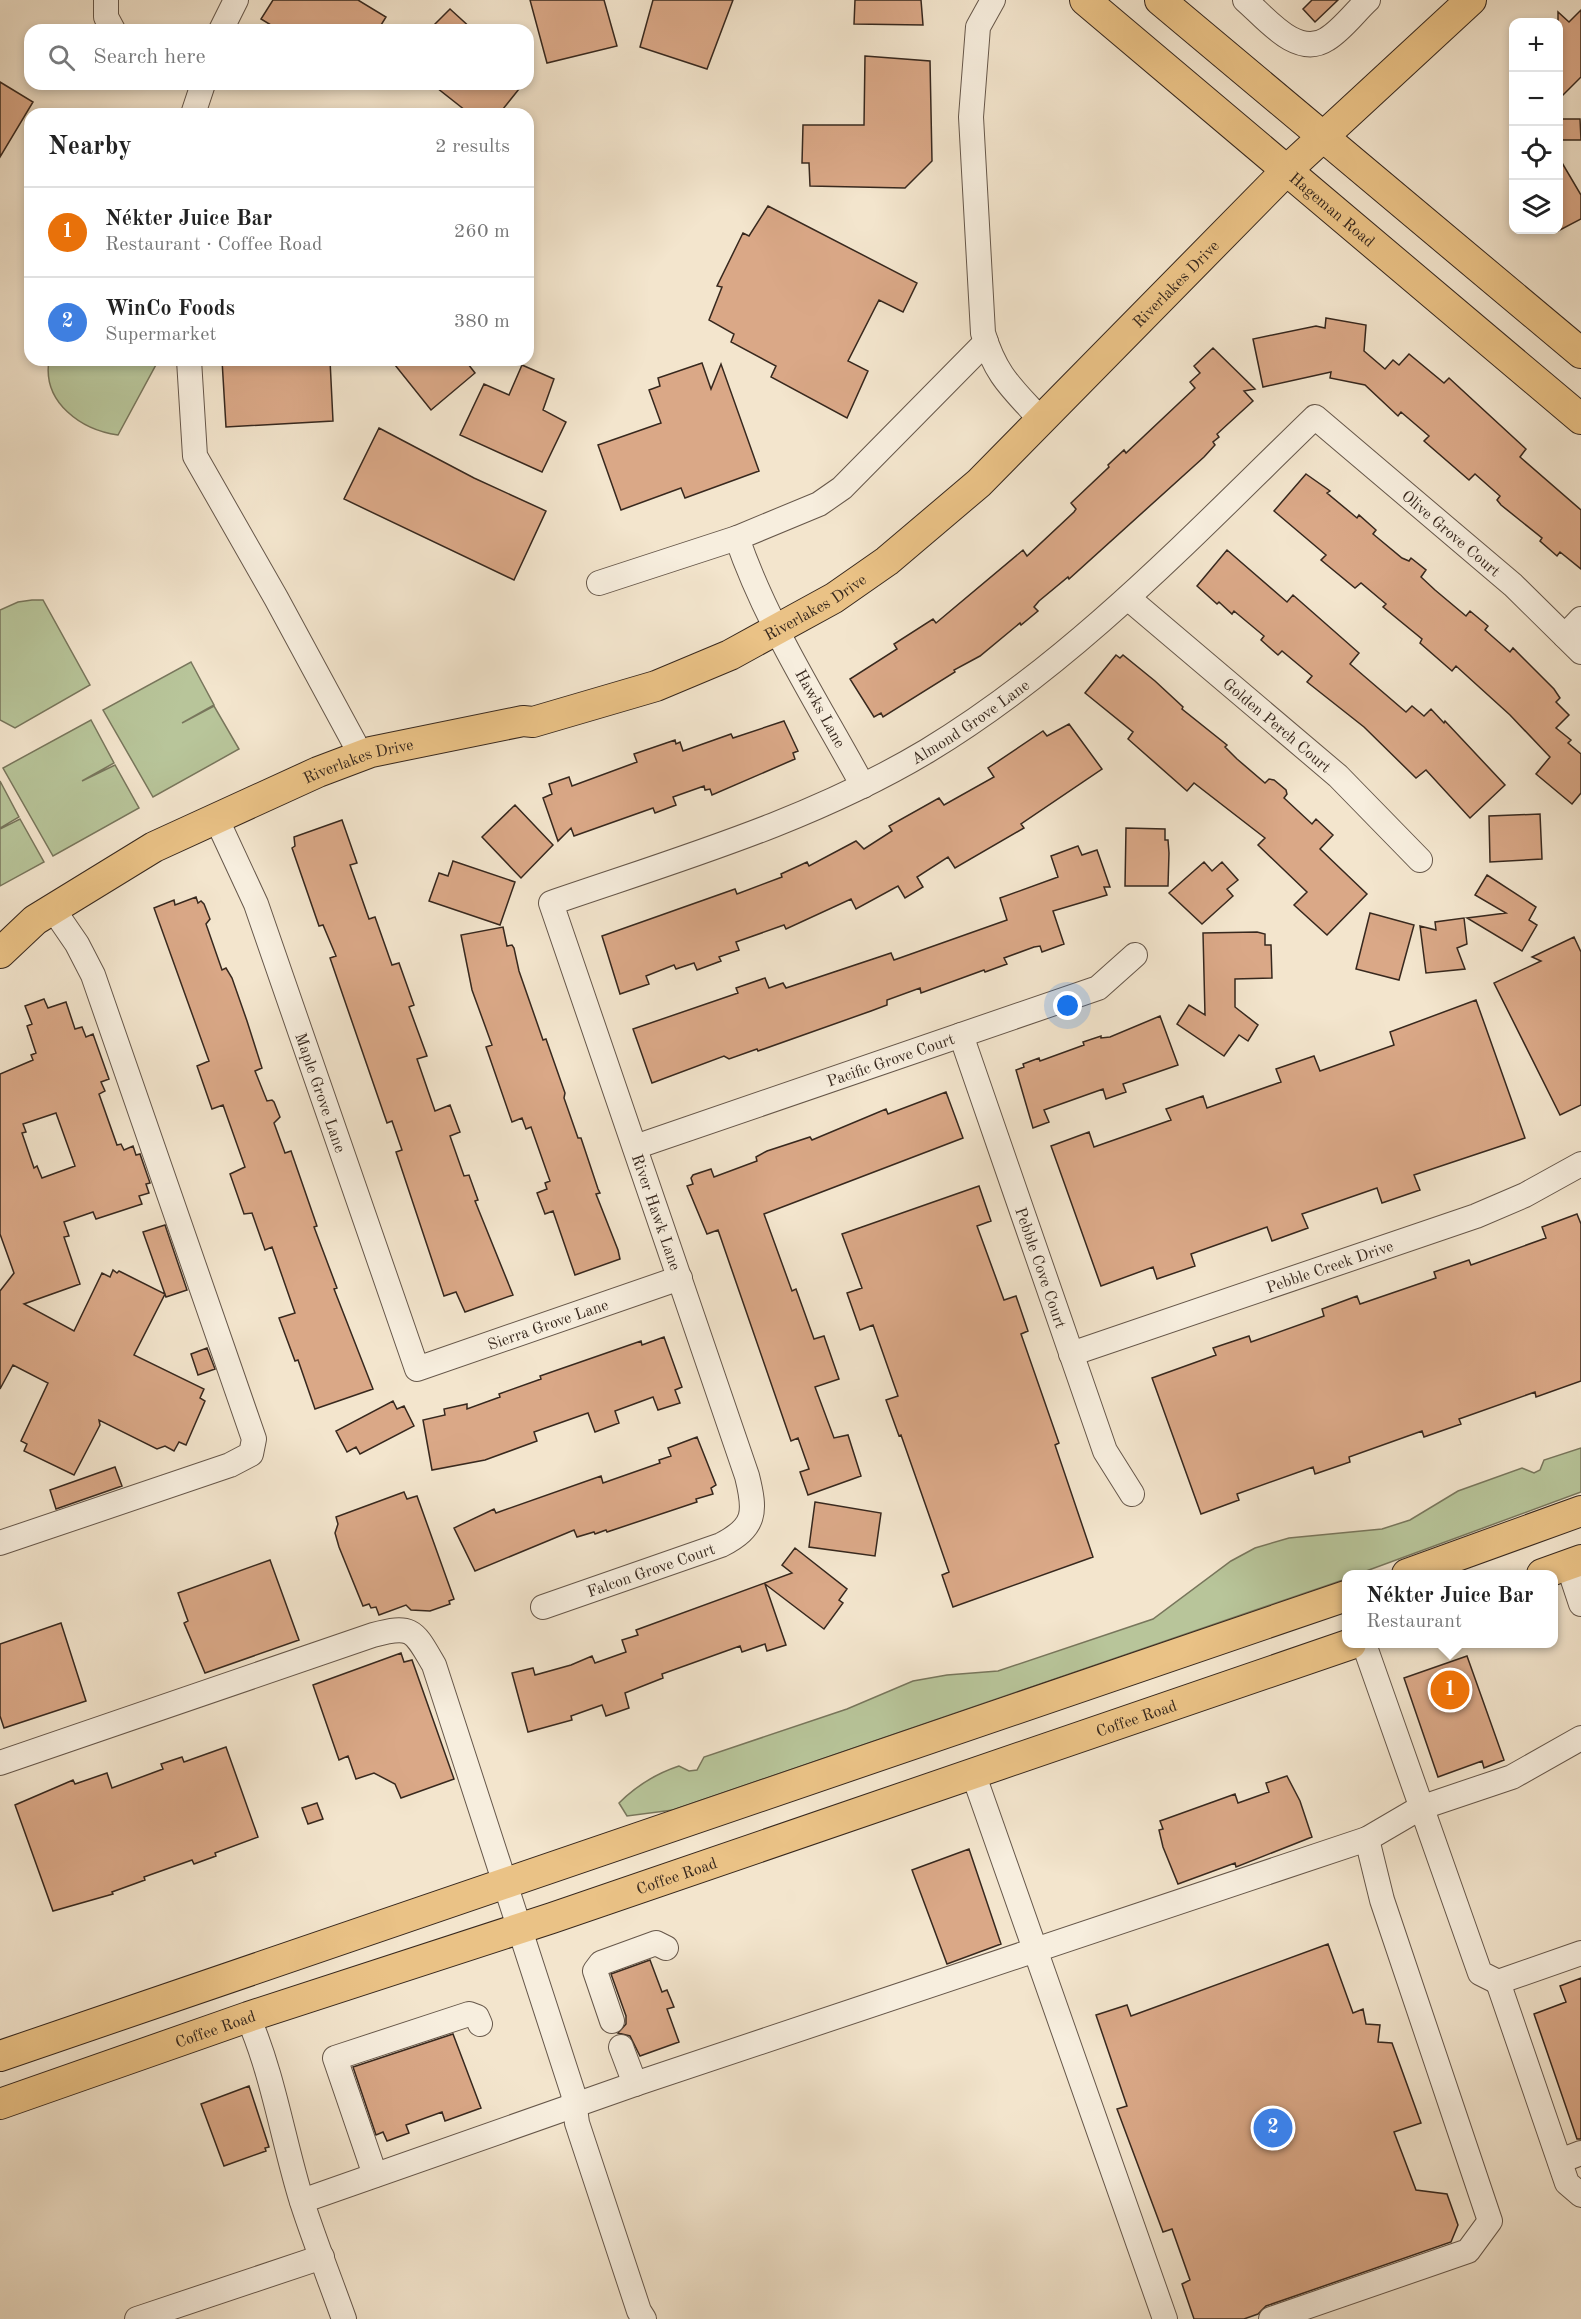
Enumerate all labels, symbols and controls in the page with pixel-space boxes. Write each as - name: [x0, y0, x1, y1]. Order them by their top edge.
- map controls: [1509, 18, 1563, 234]
- button: +: [1509, 18, 1563, 72]
- search box: [24, 24, 534, 90]
- icon: search: [45, 41, 78, 74]
- text: Search here: [93, 46, 206, 68]
- button: −: [1509, 72, 1563, 126]
- button: locate: [1509, 126, 1563, 180]
- text: Nearby: [48, 134, 132, 160]
- text: 2 results: [435, 137, 510, 157]
- street label: Hageman Road: [1286, 170, 1377, 251]
- button: layers: [1509, 180, 1563, 234]
- text: Nékter Juice Bar: [105, 208, 272, 230]
- text: 1: [62, 222, 73, 242]
- text: 260 m: [454, 222, 510, 242]
- text: Restaurant · Coffee Road: [105, 235, 323, 255]
- street label: Riverlakes Drive: [1131, 238, 1223, 332]
- text: WinCo Foods: [105, 298, 235, 320]
- text: 2: [62, 312, 73, 332]
- text: 380 m: [454, 312, 510, 332]
- text: Supermarket: [105, 325, 216, 345]
- street label: Olive Grove Court: [1398, 488, 1503, 581]
- street label: Riverlakes Drive: [762, 572, 870, 645]
- street label: Hawks Lane: [791, 667, 847, 751]
- street label: Golden Perch Court: [1219, 676, 1334, 777]
- street label: Almond Grove Lane: [909, 677, 1033, 768]
- street label: Riverlakes Drive: [301, 738, 415, 788]
- your location: [1053, 991, 1082, 1020]
- street label: Maple Grove Lane: [291, 1031, 347, 1155]
- street label: Pacific Grove Court: [825, 1032, 957, 1090]
- street label: River Hawk Lane: [628, 1152, 683, 1273]
- street label: Pebble Cove Court: [1011, 1205, 1068, 1331]
- street label: Pebble Creek Drive: [1264, 1239, 1396, 1297]
- street label: Sierra Grove Lane: [486, 1297, 611, 1354]
- street label: Falcon Grove Court: [585, 1542, 718, 1601]
- popup: [1342, 1570, 1558, 1648]
- text: Nékter Juice Bar: [1366, 1585, 1534, 1607]
- text: Restaurant: [1366, 1612, 1462, 1632]
- pin: 1: [1430, 1668, 1470, 1712]
- street label: Coffee Road: [1094, 1698, 1179, 1741]
- street label: Coffee Road: [635, 1856, 719, 1898]
- street label: Coffee Road: [173, 2009, 258, 2052]
- pin: 2: [1254, 2106, 1292, 2150]

